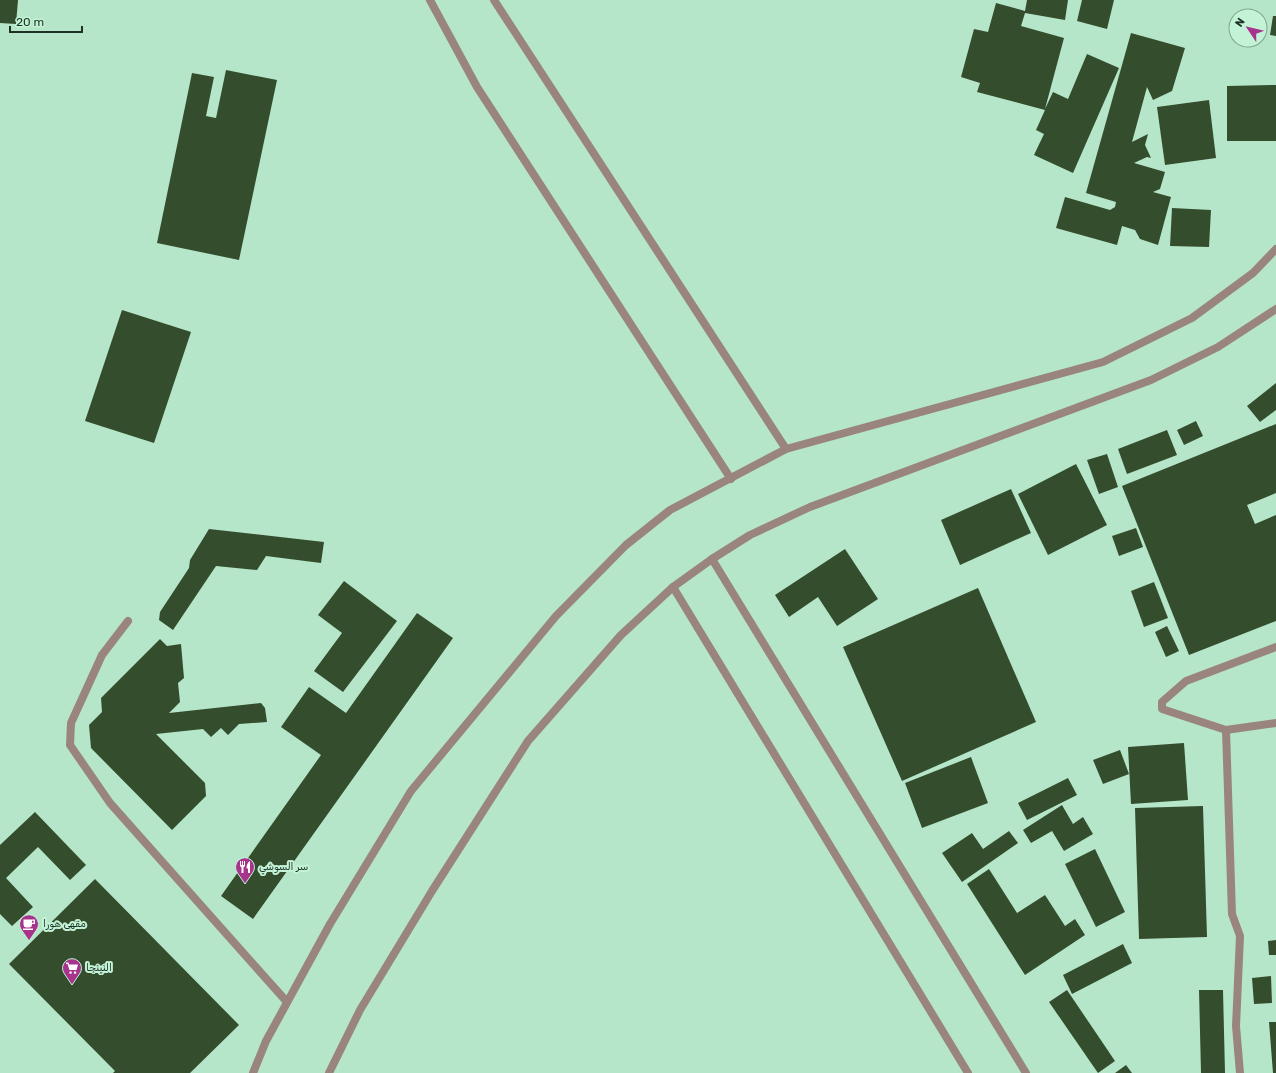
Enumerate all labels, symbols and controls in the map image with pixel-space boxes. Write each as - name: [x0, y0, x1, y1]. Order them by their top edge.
- scale bar: [10, 8, 82, 34]
- north arrow: [1228, 8, 1268, 48]
- text: 20 m: [16, 15, 44, 29]
- text: N: [1233, 16, 1248, 30]
- restaurant icon: سر السوشي: [234, 856, 256, 884]
- place label: سر السوشي: [259, 861, 308, 875]
- cafe icon: مقهى هورا: [18, 913, 40, 941]
- place label: مقهى هورا: [43, 918, 86, 930]
- supermarket icon: النينجا: [61, 957, 83, 985]
- place label: النينجا: [86, 962, 112, 974]

